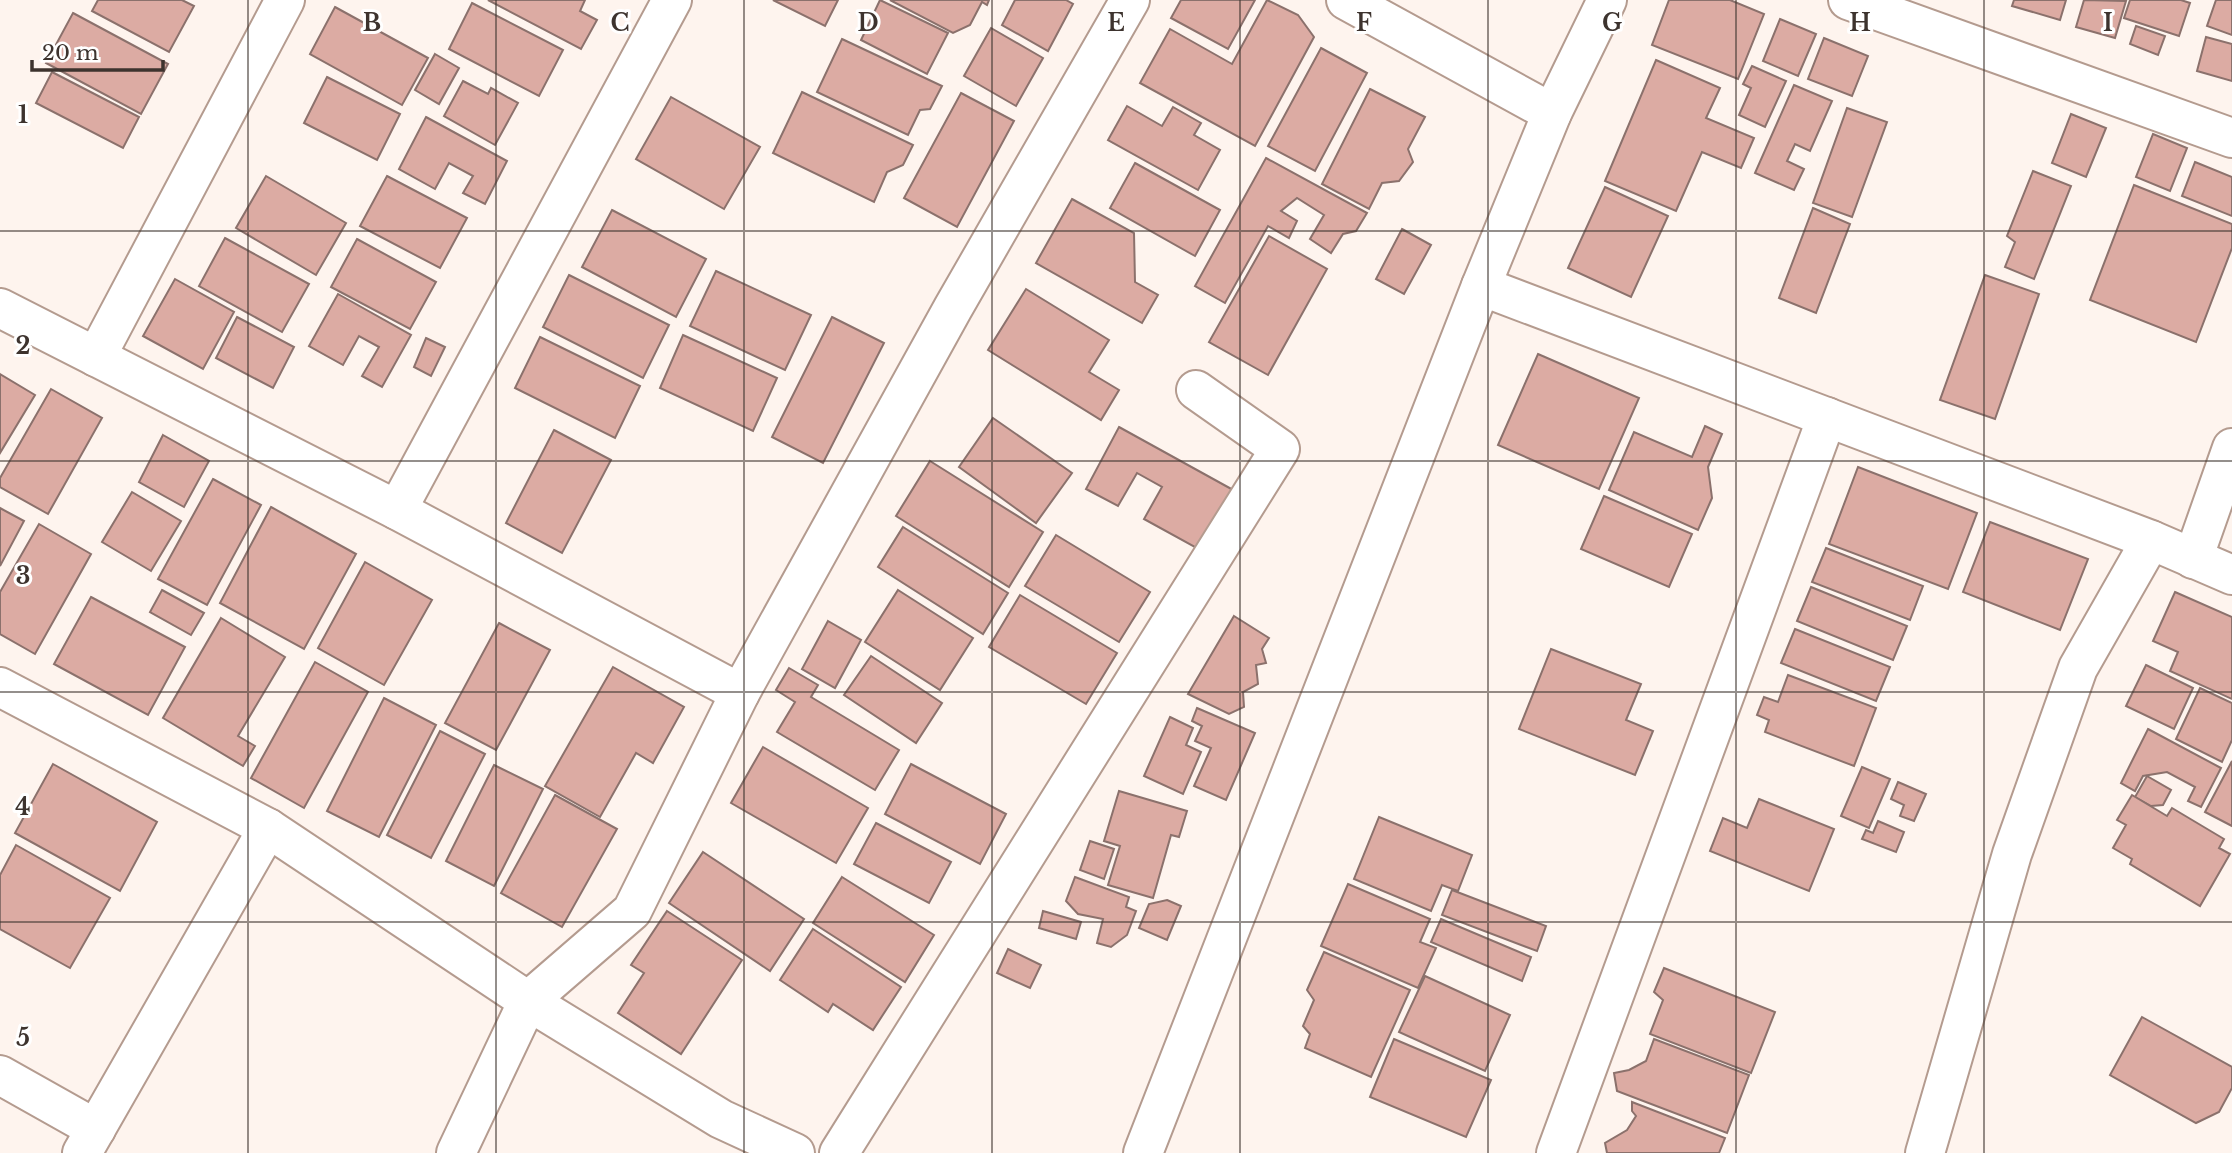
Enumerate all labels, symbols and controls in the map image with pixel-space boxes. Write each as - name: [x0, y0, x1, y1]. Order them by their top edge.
- text: B: [363, 9, 381, 37]
- text: C: [611, 9, 629, 37]
- text: D: [857, 9, 879, 37]
- text: E: [1107, 9, 1125, 37]
- text: F: [1356, 9, 1372, 37]
- text: G: [1602, 9, 1622, 37]
- text: H: [1849, 9, 1871, 37]
- text: I: [2103, 9, 2113, 37]
- scale bar: [32, 28, 163, 72]
- text: 20 m: [42, 40, 99, 66]
- text: 1: [18, 101, 28, 129]
- text: 2: [16, 332, 30, 360]
- text: 3: [16, 562, 30, 590]
- text: 4: [15, 793, 31, 821]
- text: 5: [16, 1024, 30, 1052]

